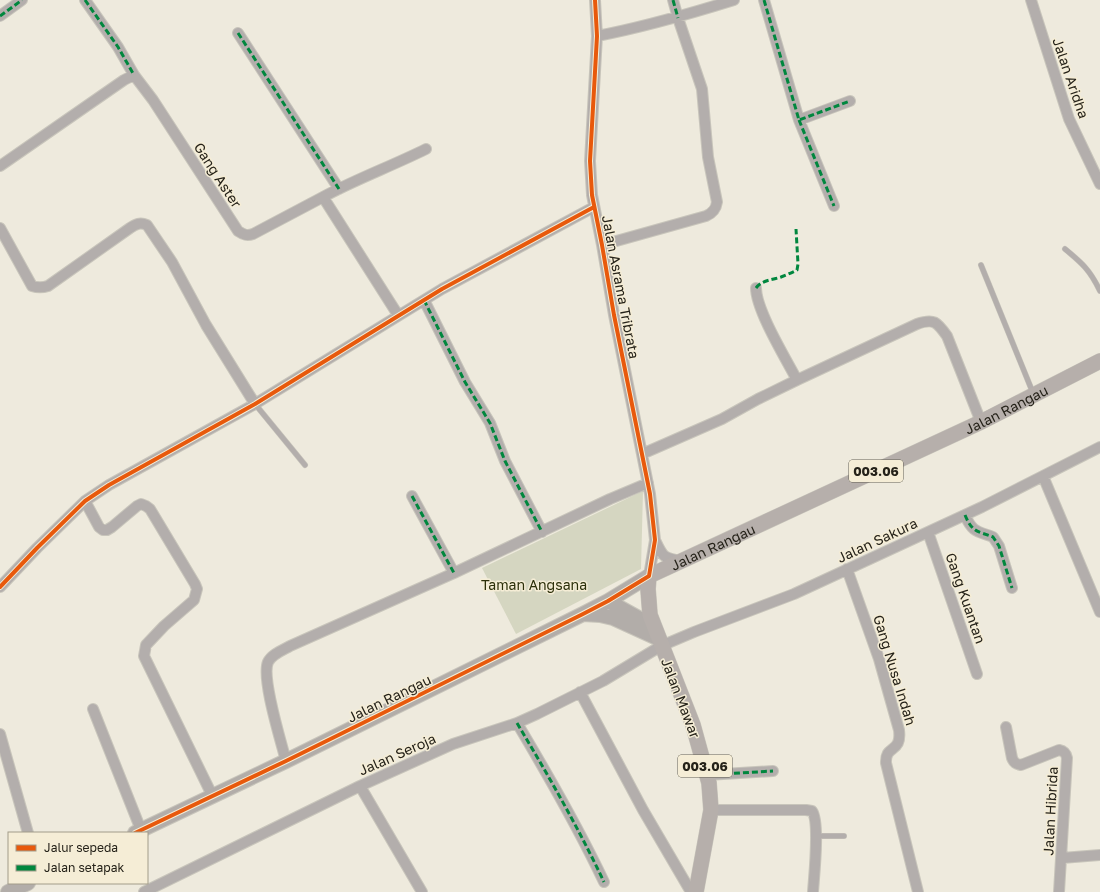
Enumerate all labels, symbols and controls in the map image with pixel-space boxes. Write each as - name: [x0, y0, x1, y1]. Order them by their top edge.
- street label: Jalan Aridha: [1049, 36, 1093, 120]
- street label: Gang Aster: [191, 139, 246, 211]
- street label: Jalan Asrama Tribrata: [599, 214, 643, 360]
- street label: Jalan Rangau: [962, 381, 1051, 437]
- road number: 003.06: [849, 460, 903, 482]
- street label: Jalan Sakura: [834, 514, 920, 566]
- street label: Jalan Rangau: [668, 520, 758, 573]
- street label: Gang Kuantan: [943, 550, 989, 646]
- park label: Taman Angsana: [481, 576, 587, 593]
- street label: Gang Nusa Indah: [870, 613, 920, 727]
- street label: Jalan Mawar: [658, 656, 704, 741]
- street label: Jalan Rangau: [344, 670, 434, 726]
- street label: Jalan Seroja: [356, 729, 438, 779]
- road number: 003.06: [678, 755, 732, 777]
- street label: Jalan Hibrida: [1039, 766, 1061, 856]
- legend: [8, 832, 148, 884]
- text: Jalur sepeda: [44, 840, 118, 855]
- text: Jalan setapak: [44, 860, 125, 875]

